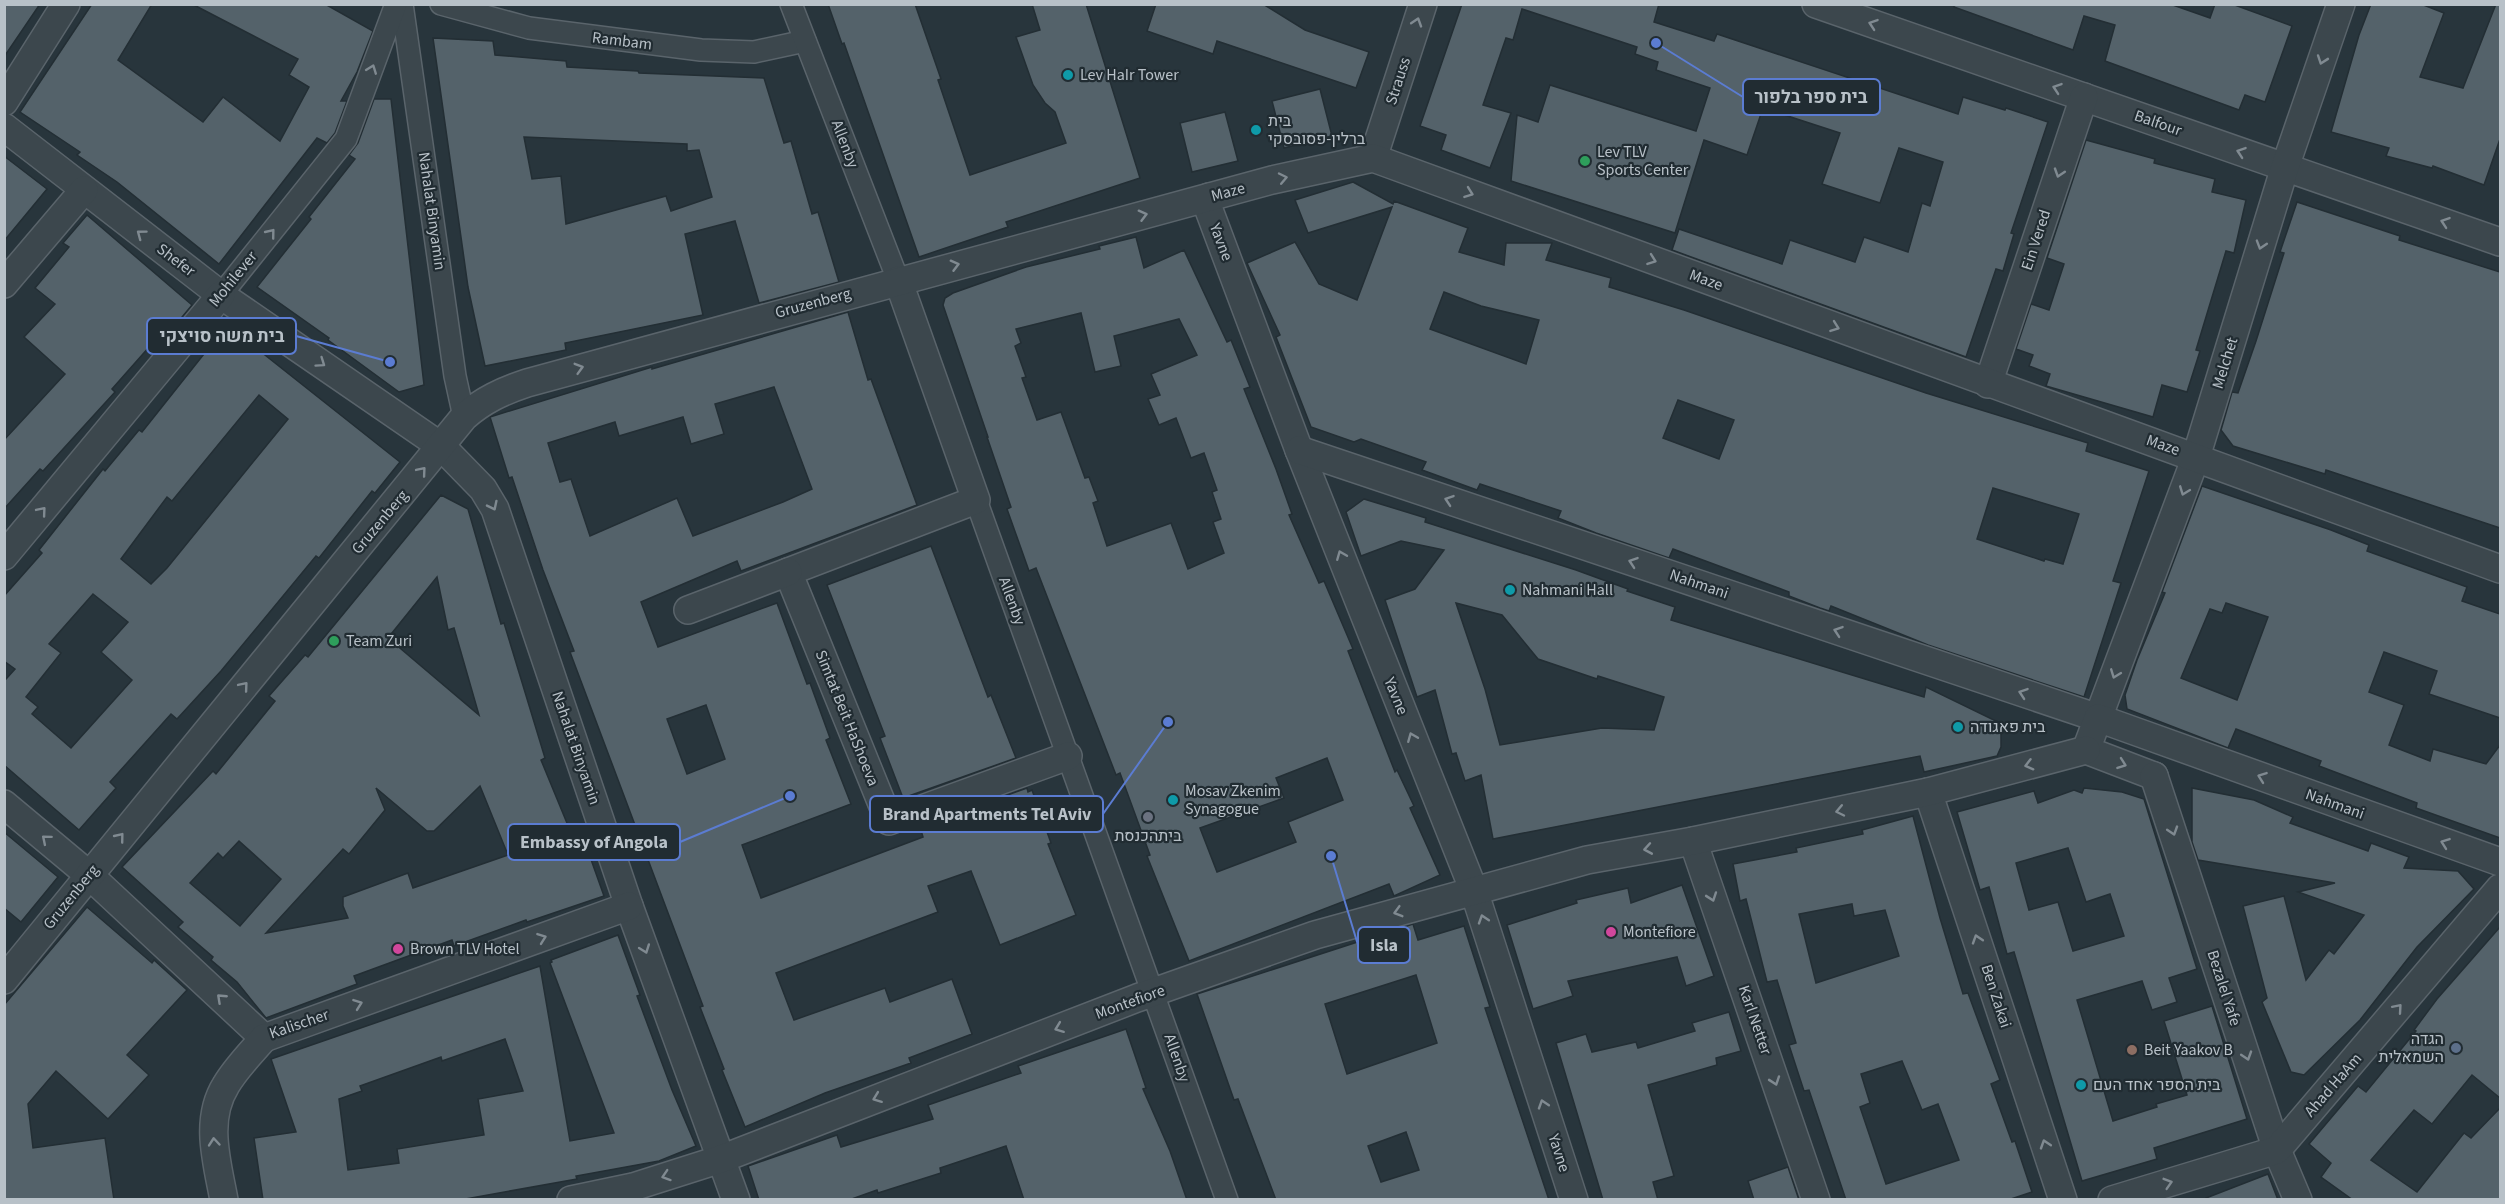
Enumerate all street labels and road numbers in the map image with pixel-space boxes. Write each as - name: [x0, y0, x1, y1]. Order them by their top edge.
- street label: Rambam: [591, 26, 653, 56]
- street label: Strauss: [1380, 54, 1416, 108]
- street label: Balfour: [2131, 105, 2185, 142]
- street label: Allenby: [826, 117, 864, 172]
- street label: Nahalat Binyamin: [413, 151, 451, 271]
- street label: Maze: [1209, 177, 1247, 207]
- street label: Ein Vered: [2016, 207, 2056, 273]
- street label: Yavne: [1203, 219, 1238, 264]
- street label: Shefer: [152, 238, 200, 282]
- street label: Mohilever: [204, 246, 263, 312]
- street label: Maze: [1686, 264, 1726, 296]
- street label: Gruzenberg: [773, 282, 853, 324]
- street label: Melchet: [2207, 334, 2243, 391]
- street label: Maze: [2143, 429, 2183, 461]
- street label: Gruzenberg: [347, 485, 413, 559]
- street label: Nahmani: [1667, 564, 1731, 604]
- street label: Allenby: [993, 574, 1031, 629]
- street label: Simtat Beit HaShoeva: [810, 647, 884, 789]
- street label: Yavne: [1378, 673, 1413, 718]
- street label: Nahalat Binyamin: [546, 688, 606, 808]
- street label: Nahmani: [2303, 783, 2367, 825]
- street label: Gruzenberg: [38, 860, 104, 934]
- street label: Bezalel Yafe: [2201, 947, 2247, 1029]
- street label: Ben Zakai: [1975, 961, 2017, 1031]
- street label: Montefiore: [1092, 979, 1168, 1025]
- street label: Karl Netter: [1733, 982, 1777, 1058]
- street label: Kalischer: [266, 1003, 332, 1044]
- street label: Allenby: [1158, 1031, 1196, 1086]
- street label: Ahad HaAm: [2299, 1048, 2367, 1122]
- street label: Yavne: [1542, 1130, 1575, 1175]

